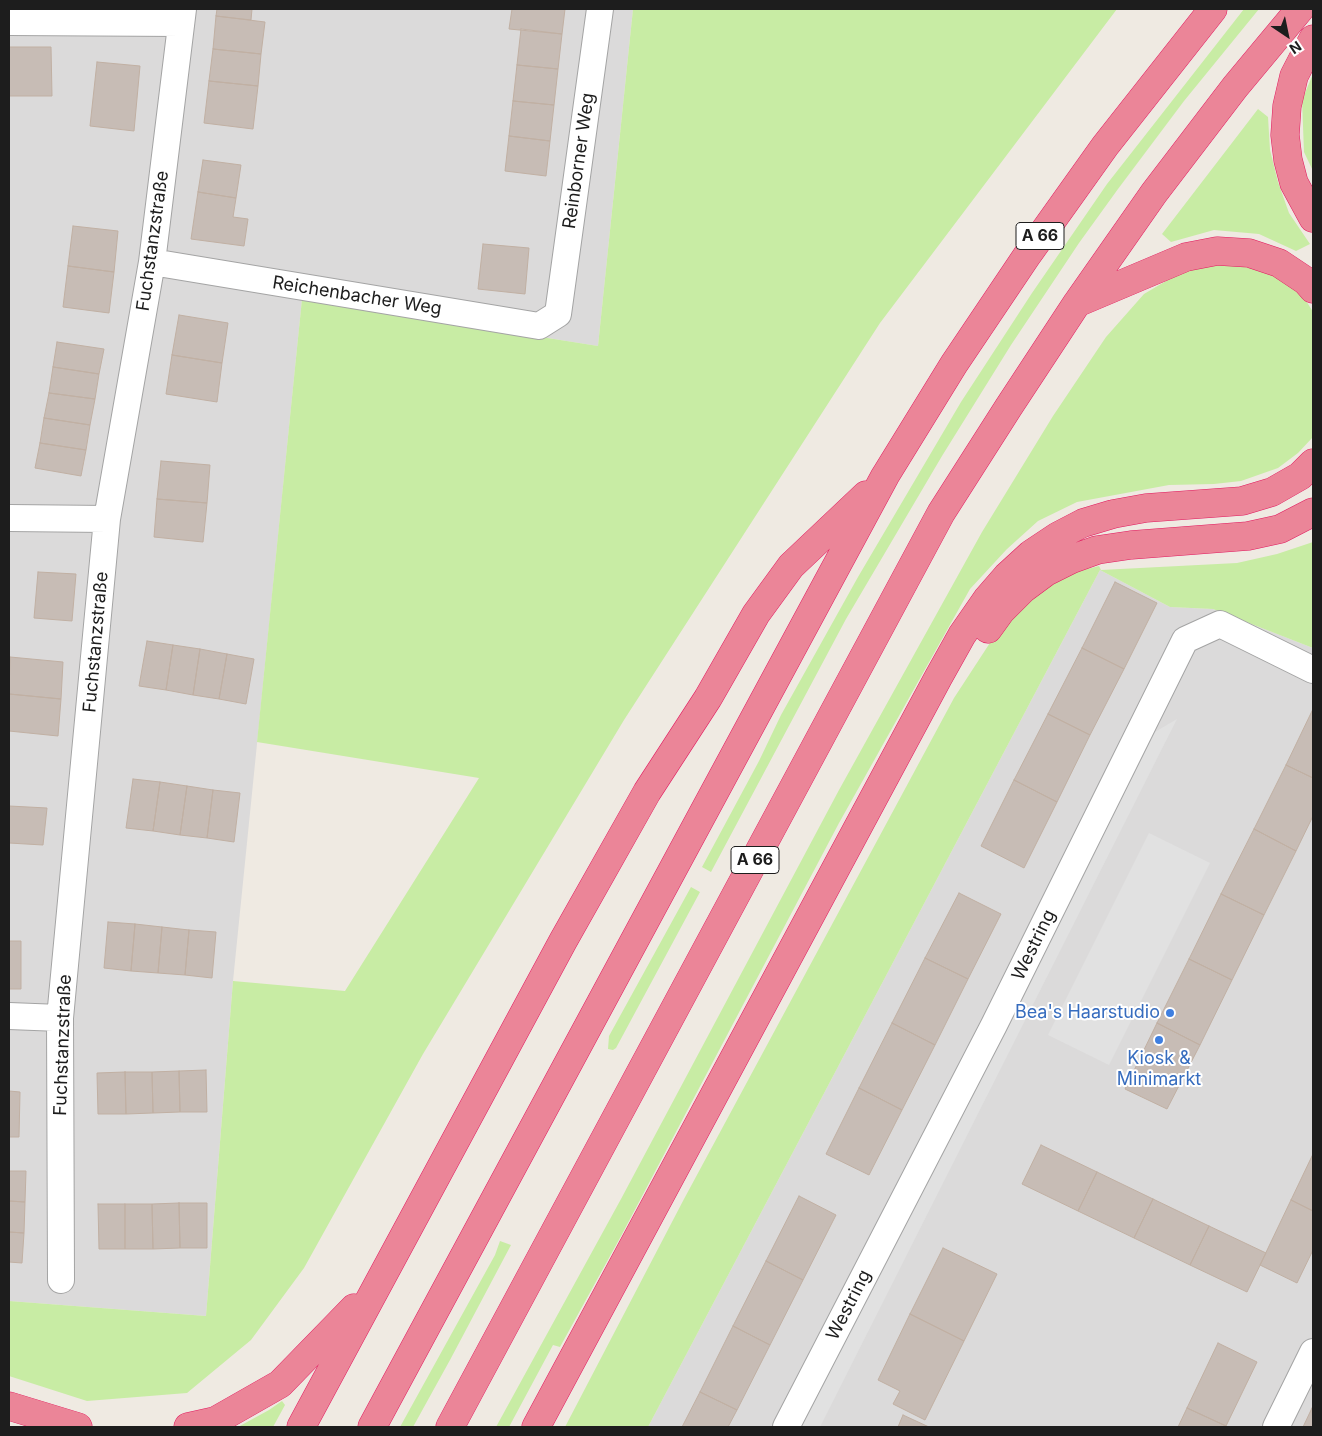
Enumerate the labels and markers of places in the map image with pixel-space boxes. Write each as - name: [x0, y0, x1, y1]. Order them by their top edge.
- place label: Bea's Haarstudio: [1015, 1002, 1160, 1024]
- marker: Bea's Haarstudio: [1164, 1007, 1176, 1019]
- marker: Kiosk & Minimarkt: [1153, 1034, 1165, 1046]
- place label: Kiosk & Minimarkt: [1117, 1048, 1201, 1090]

